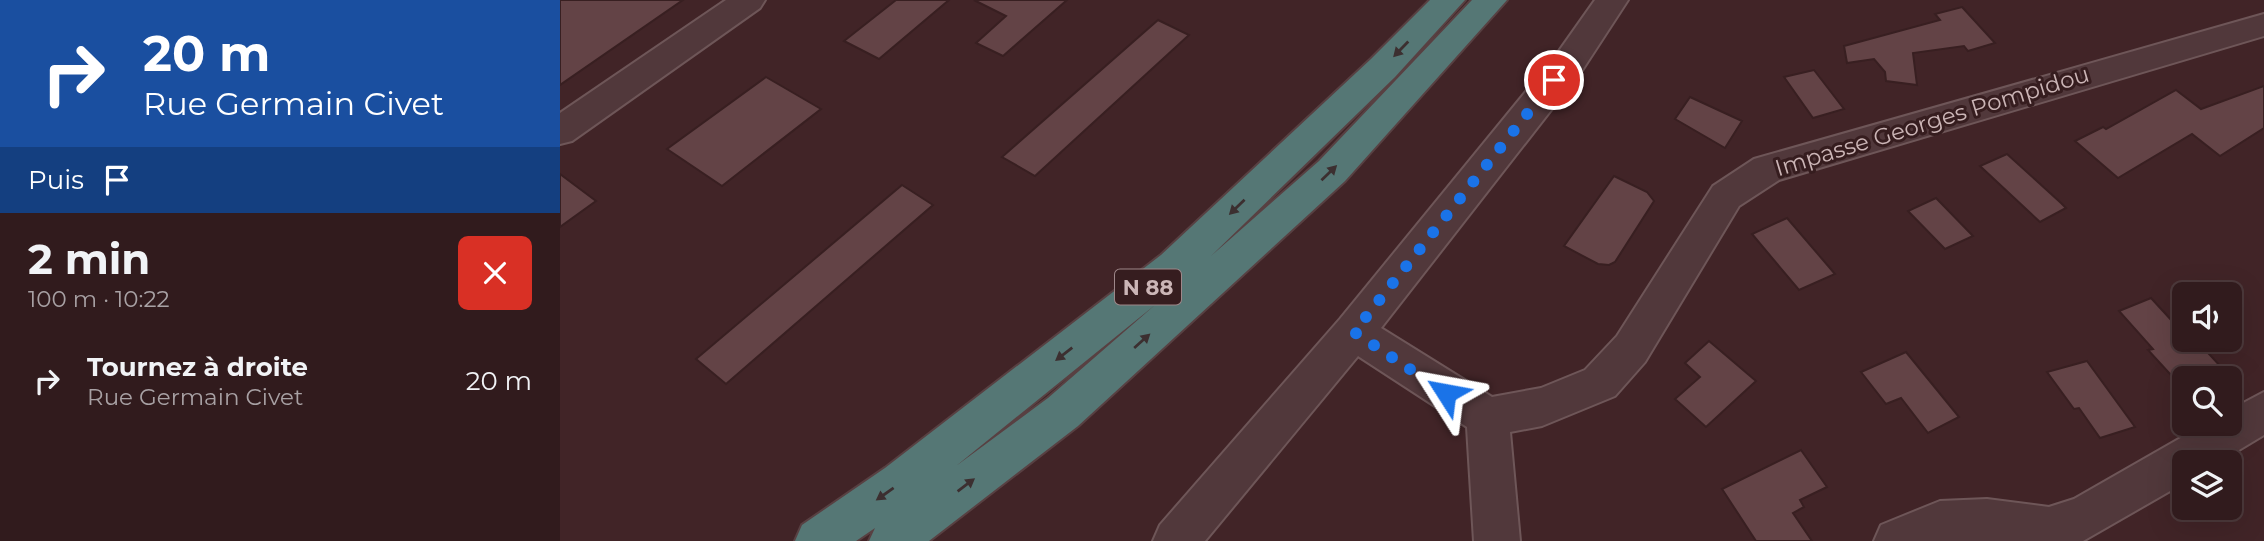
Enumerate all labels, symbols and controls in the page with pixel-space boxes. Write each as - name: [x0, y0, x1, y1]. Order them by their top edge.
- text: 20 m: [143, 24, 270, 83]
- icon: right: [28, 28, 119, 119]
- one-way arrow: [1394, 40, 1410, 57]
- pin: [1524, 50, 1584, 110]
- street label: Impasse Georges Pompidou: [1772, 60, 2092, 182]
- icon: arrive: [1535, 61, 1573, 99]
- text: Rue Germain Civet: [143, 84, 444, 123]
- icon: arrive: [98, 161, 136, 199]
- text: Puis: [28, 164, 84, 196]
- one-way arrow: [1320, 165, 1337, 181]
- one-way arrow: [1229, 198, 1246, 215]
- text: 2 min: [28, 233, 150, 285]
- button: close: [458, 236, 532, 310]
- road number: N 88: [1115, 270, 1181, 304]
- map controls: [2172, 282, 2242, 520]
- button: sound: [2172, 282, 2242, 352]
- text: 100 m · 10:22: [28, 285, 170, 313]
- one-way arrow: [1133, 333, 1151, 349]
- one-way arrow: [1056, 346, 1073, 361]
- text: Tournez à droite: [87, 351, 308, 383]
- position arrow: [1409, 356, 1483, 430]
- icon: right: [28, 362, 66, 400]
- text: 20 m: [466, 365, 532, 397]
- button: search: [2172, 366, 2242, 436]
- text: Rue Germain Civet: [87, 383, 303, 411]
- button: layers: [2172, 450, 2242, 520]
- one-way arrow: [957, 478, 975, 492]
- one-way arrow: [876, 487, 894, 501]

